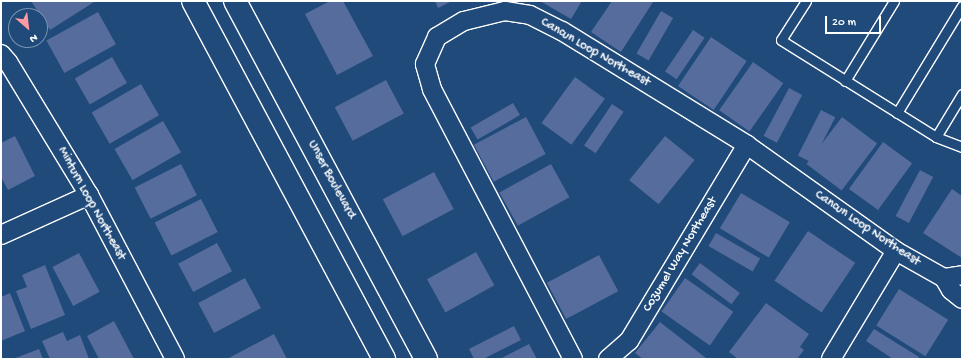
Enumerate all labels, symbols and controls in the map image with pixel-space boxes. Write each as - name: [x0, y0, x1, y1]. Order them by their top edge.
- north arrow: [8, 8, 48, 48]
- scale bar: [827, 8, 883, 34]
- street label: Cancun Loop Northeast: [537, 15, 653, 91]
- text: 20 m: [832, 16, 856, 30]
- text: N: [27, 31, 39, 45]
- street label: Unser Boulevard: [304, 138, 358, 222]
- street label: Minturn Loop Northeast: [53, 145, 129, 263]
- street label: Cancun Loop Northeast: [811, 188, 923, 270]
- street label: Cozumel Way Northeast: [640, 195, 722, 315]

